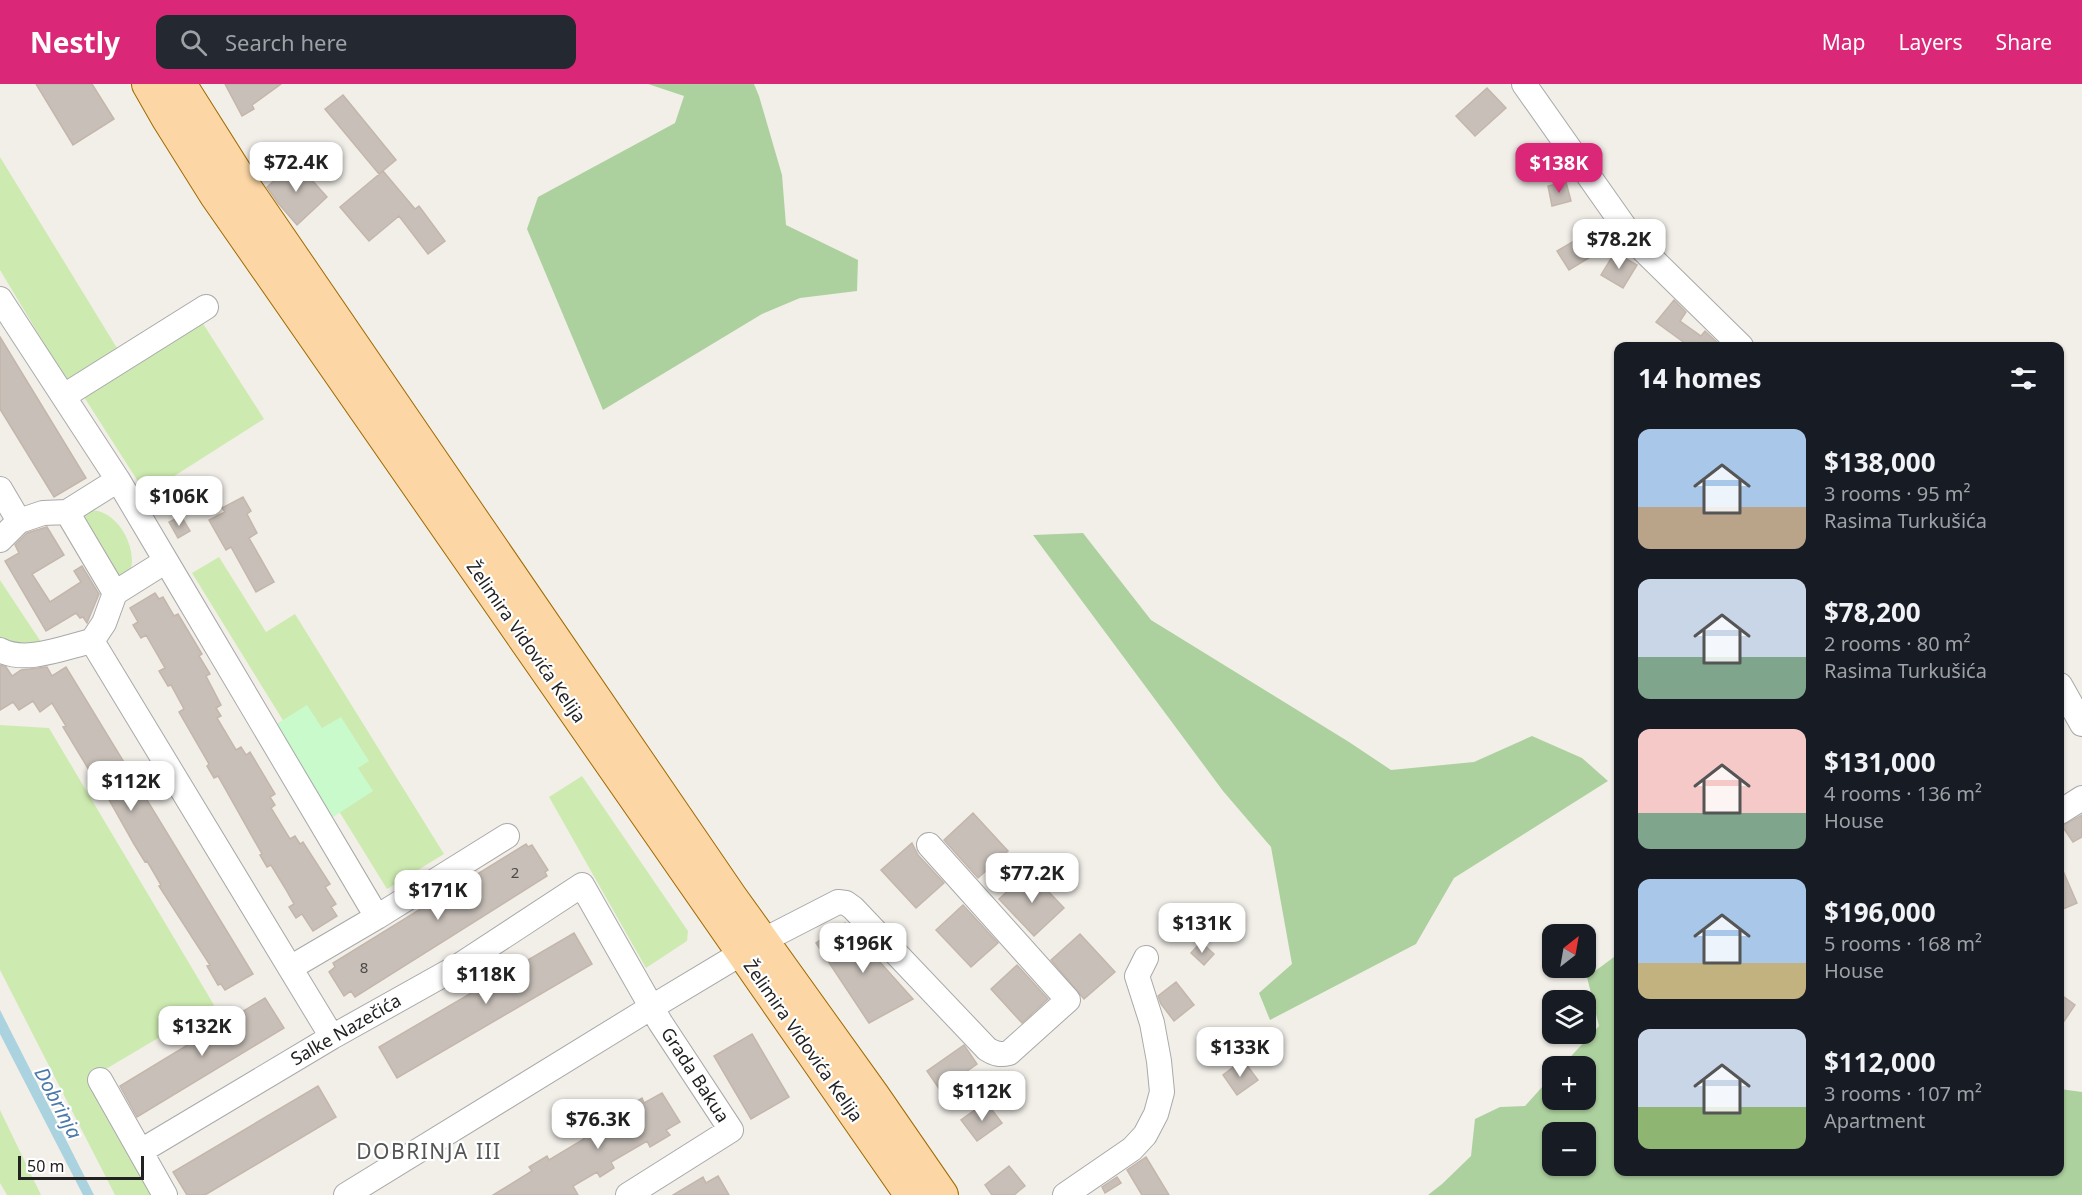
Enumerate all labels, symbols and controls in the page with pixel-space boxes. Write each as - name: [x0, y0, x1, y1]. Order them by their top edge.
- search box: [156, 15, 576, 69]
- text: Nestly: [30, 23, 120, 61]
- icon: search: [177, 26, 210, 59]
- text: Search here: [225, 27, 347, 57]
- text: Map: [1822, 28, 1866, 56]
- text: Layers: [1899, 28, 1963, 56]
- text: Share: [1996, 28, 2052, 56]
- pin: $72.4K: [247, 142, 345, 193]
- pin: $138K: [1517, 143, 1601, 194]
- text: $72.4K: [264, 148, 328, 175]
- text: $138K: [1529, 149, 1589, 176]
- pin: $78.2K: [1570, 219, 1668, 270]
- text: $78.2K: [1587, 225, 1651, 252]
- text: 14 homes: [1638, 360, 1762, 396]
- icon: filters: [2007, 362, 2040, 395]
- text: $138,000: [1824, 444, 1936, 480]
- icon: home: [1686, 453, 1758, 525]
- pin: $106K: [137, 476, 221, 527]
- text: 3 rooms · 95 m²: [1824, 480, 1971, 507]
- text: $106K: [149, 482, 209, 509]
- text: Rasima Turkušića: [1824, 507, 1987, 534]
- street label: Želimira Vidovića Kelija: [462, 556, 592, 727]
- text: $78,200: [1824, 594, 1921, 630]
- icon: home: [1686, 603, 1758, 675]
- text: 2 rooms · 80 m²: [1824, 630, 1971, 657]
- text: Rasima Turkušića: [1824, 657, 1987, 684]
- text: $131,000: [1824, 744, 1936, 780]
- icon: home: [1686, 753, 1758, 825]
- pin: $112K: [89, 761, 173, 812]
- text: $112K: [101, 767, 161, 794]
- text: 4 rooms · 136 m²: [1824, 780, 1982, 807]
- text: House: [1824, 807, 1884, 834]
- pin: $77.2K: [983, 853, 1081, 904]
- text: $77.2K: [1000, 859, 1064, 886]
- house number: 2: [511, 862, 519, 882]
- pin: $171K: [396, 870, 480, 921]
- text: $171K: [408, 876, 468, 903]
- text: $196,000: [1824, 894, 1936, 930]
- pin: $131K: [1160, 903, 1244, 954]
- icon: home: [1686, 903, 1758, 975]
- text: $131K: [1172, 909, 1232, 936]
- pin: $196K: [821, 923, 905, 974]
- north arrow: [1542, 924, 1596, 978]
- map controls: [1542, 924, 1596, 1176]
- text: $196K: [833, 929, 893, 956]
- text: 5 rooms · 168 m²: [1824, 930, 1982, 957]
- pin: $118K: [444, 954, 528, 1005]
- street label: Želimira Vidovića Kelija: [739, 955, 869, 1126]
- house number: 8: [360, 957, 368, 977]
- text: House: [1824, 957, 1884, 984]
- text: $118K: [456, 960, 516, 987]
- street label: Salke Nazečića: [286, 988, 405, 1070]
- button: layers: [1542, 990, 1596, 1044]
- pin: $132K: [160, 1006, 244, 1057]
- text: $132K: [172, 1012, 232, 1039]
- street label: Grada Bakua: [656, 1022, 736, 1127]
- pin: $133K: [1198, 1027, 1282, 1078]
- text: $133K: [1210, 1033, 1270, 1060]
- text: $112,000: [1824, 1044, 1936, 1080]
- icon: home: [1686, 1053, 1758, 1125]
- button: +: [1542, 1056, 1596, 1110]
- water label: Dobrinja: [28, 1062, 89, 1143]
- pin: $112K: [940, 1071, 1024, 1122]
- text: $112K: [952, 1077, 1012, 1104]
- text: 3 rooms · 107 m²: [1824, 1080, 1982, 1107]
- pin: $76.3K: [549, 1099, 647, 1150]
- text: $76.3K: [566, 1105, 630, 1132]
- text: Apartment: [1824, 1107, 1925, 1134]
- button: −: [1542, 1122, 1596, 1176]
- district label: DOBRINJA III: [356, 1137, 502, 1165]
- scale bar: [18, 1153, 144, 1180]
- text: 50 m: [27, 1155, 64, 1177]

